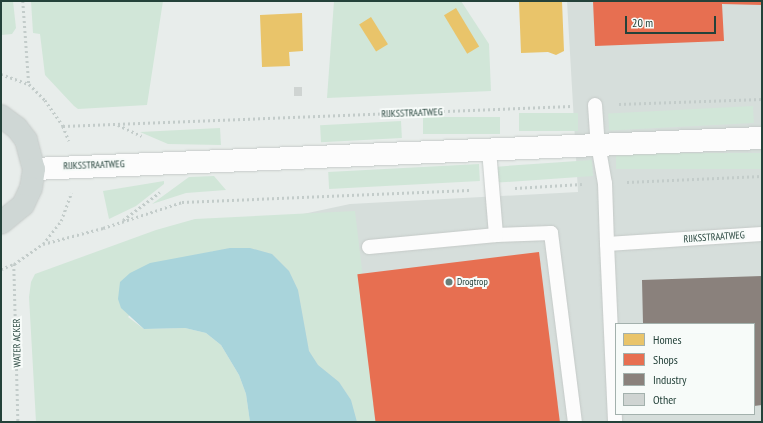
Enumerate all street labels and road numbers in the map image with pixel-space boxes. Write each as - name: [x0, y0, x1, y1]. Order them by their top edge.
- street label: RIJKSSTRAATWEG: [381, 106, 443, 120]
- street label: RIJKSSTRAATWEG: [63, 158, 125, 172]
- street label: RIJKSSTRAATWEG: [683, 229, 745, 245]
- street label: WATER ACKER: [11, 318, 23, 368]

